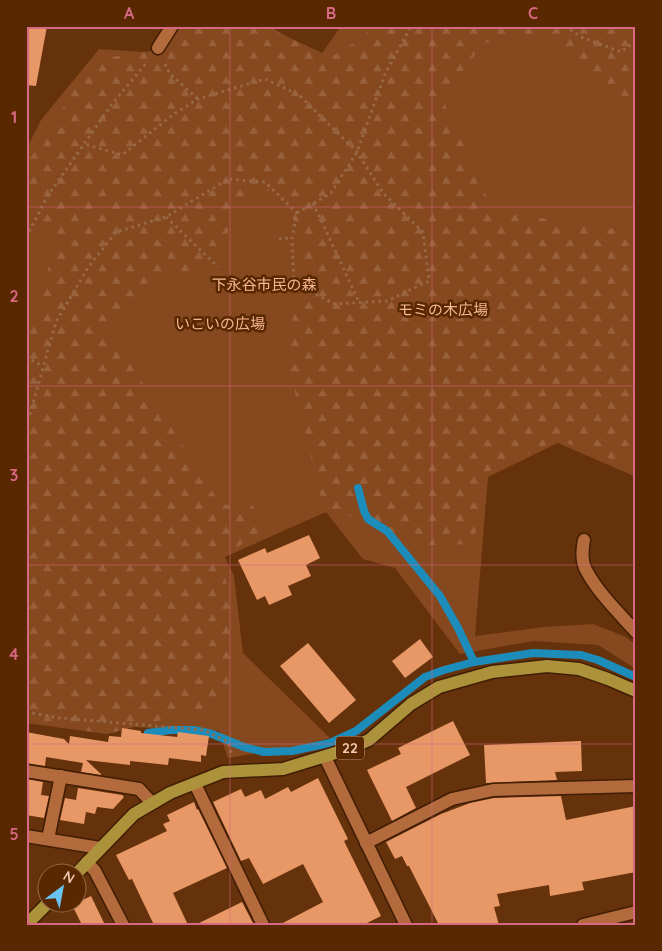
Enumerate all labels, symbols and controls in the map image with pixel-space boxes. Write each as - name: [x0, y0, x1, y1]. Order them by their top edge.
- text: A: [124, 3, 135, 23]
- text: B: [326, 3, 336, 23]
- text: C: [528, 3, 538, 23]
- text: 1: [11, 107, 17, 127]
- park label: 下永谷市民の森: [211, 275, 317, 294]
- text: 2: [9, 286, 19, 306]
- park label: モミの木広場: [398, 300, 488, 319]
- park label: いこいの広場: [175, 314, 265, 333]
- text: 3: [10, 465, 18, 485]
- text: 4: [9, 644, 19, 664]
- road number: 22: [336, 736, 364, 760]
- text: 5: [9, 824, 19, 844]
- north arrow: [38, 864, 88, 914]
- text: N: [60, 867, 78, 887]

